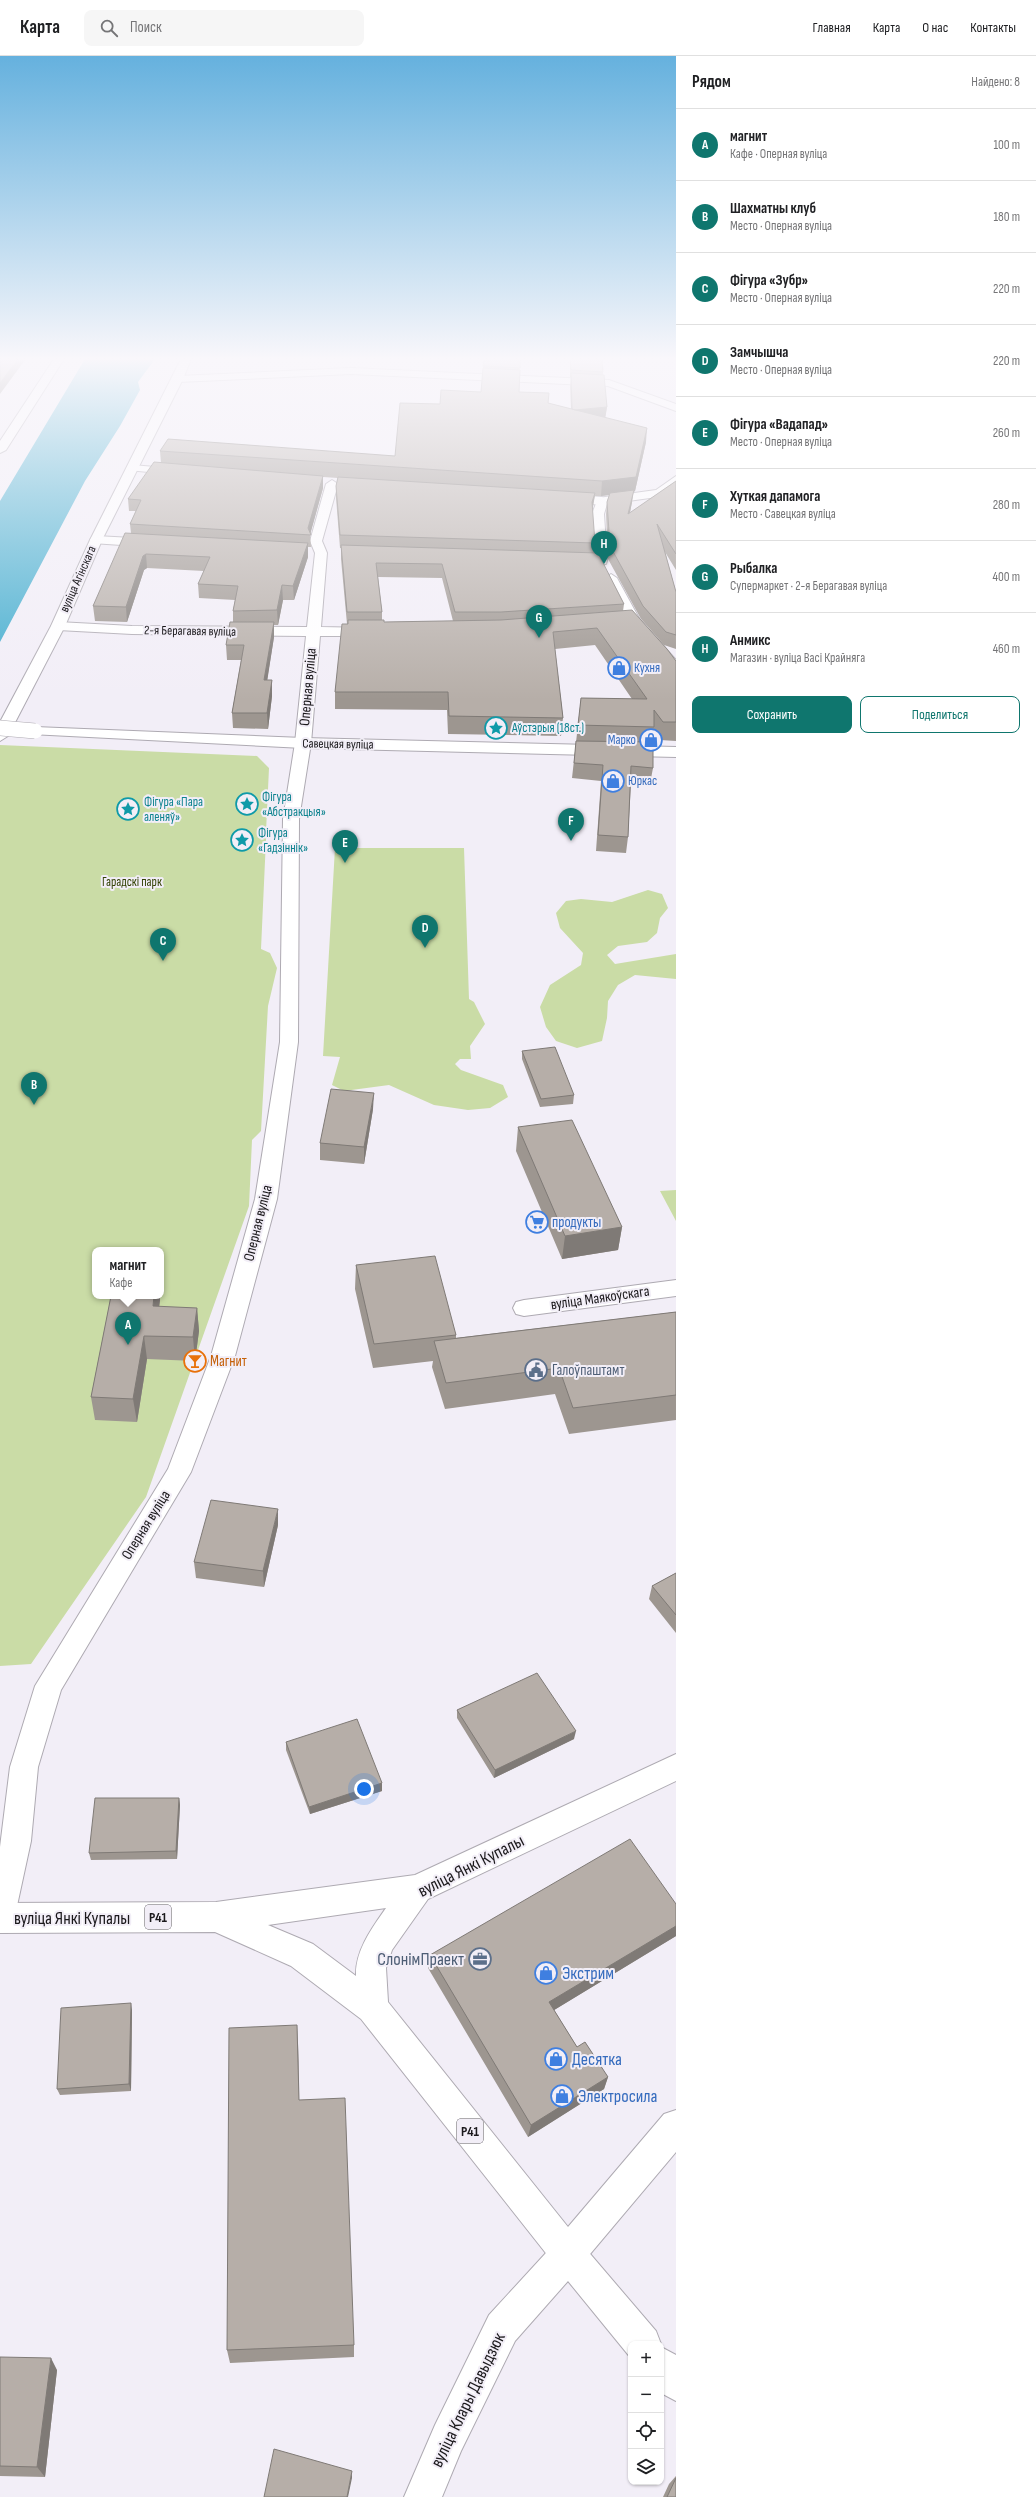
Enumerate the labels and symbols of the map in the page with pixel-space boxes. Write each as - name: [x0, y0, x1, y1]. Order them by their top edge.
- pin: H: [591, 531, 617, 564]
- street label: вуліца Агінскага: [56, 543, 100, 615]
- pin: G: [526, 605, 552, 638]
- street label: 2-я Берагавая вуліца: [144, 622, 236, 640]
- street label: Оперная вуліца: [295, 647, 321, 727]
- shop icon: Кухня: [606, 655, 632, 681]
- place label: Кухня: [634, 660, 660, 676]
- place icon: Аўстэрыя (18ст.): [483, 715, 509, 741]
- place label: Аўстэрыя (18ст.): [511, 720, 584, 736]
- shop icon: Марко: [638, 727, 664, 753]
- place label: Марко: [608, 732, 636, 748]
- street label: Савецкая вуліца: [302, 735, 374, 753]
- shop icon: Юркас: [600, 768, 626, 794]
- place label: Юркас: [628, 773, 657, 789]
- place label: Фігура «Абстракцыя»: [262, 789, 326, 820]
- place icon: Фігура «Абстракцыя»: [234, 791, 260, 817]
- place label: Фігура «Пара аленяў»: [144, 794, 203, 825]
- place icon: Фігура «Пара аленяў»: [115, 796, 141, 822]
- pin: F: [558, 808, 584, 841]
- place label: Фігура «Гадзіннік»: [258, 825, 308, 856]
- place icon: Фігура «Гадзіннік»: [229, 827, 255, 853]
- pin: E: [332, 830, 358, 863]
- park label: Гарадскі парк: [102, 874, 162, 890]
- pin: D: [412, 915, 438, 948]
- pin: C: [150, 928, 176, 961]
- pin: B: [21, 1072, 47, 1105]
- street label: Оперная вуліца: [239, 1183, 277, 1263]
- supermarket icon: продукты: [524, 1209, 550, 1235]
- place label: продукты: [552, 1213, 601, 1232]
- street label: вуліца Маякоўскага: [549, 1282, 651, 1314]
- pin: A: [115, 1312, 141, 1345]
- bar icon: Магнит: [182, 1348, 208, 1374]
- place label: Магнит: [210, 1352, 247, 1371]
- public building icon: Галоўпаштамт: [523, 1357, 549, 1383]
- place label: Галоўпаштамт: [552, 1361, 625, 1380]
- street label: Оперная вуліца: [117, 1487, 175, 1563]
- your location: [354, 1779, 374, 1799]
- street label: вуліца Янкі Купалы: [414, 1830, 528, 1902]
- road number: Р41: [145, 1905, 171, 1929]
- street label: вуліца Янкі Купалы: [14, 1908, 130, 1929]
- office icon: СлонімПраект: [467, 1946, 493, 1972]
- place label: СлонімПраект: [377, 1949, 464, 1970]
- shop icon: Экстрим: [533, 1960, 559, 1986]
- place label: Экстрим: [562, 1963, 614, 1984]
- shop icon: Десятка: [543, 2046, 569, 2072]
- place label: Десятка: [572, 2049, 622, 2070]
- shop icon: Электросила: [549, 2083, 575, 2109]
- place label: Электросила: [578, 2086, 658, 2107]
- road number: Р41: [457, 2119, 483, 2143]
- street label: вуліца Клары Давыдзюк: [426, 2329, 510, 2471]

